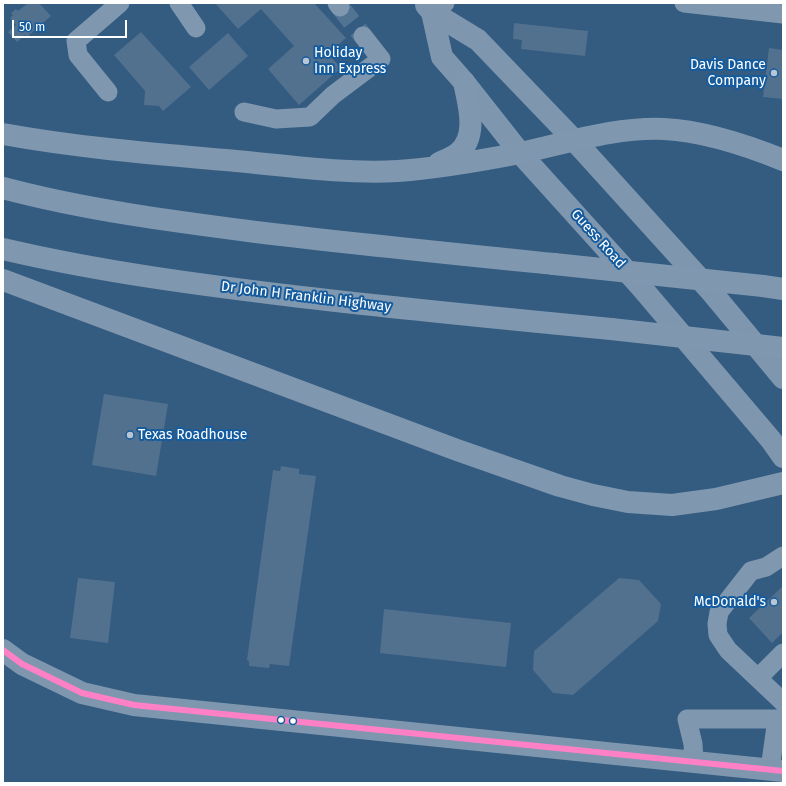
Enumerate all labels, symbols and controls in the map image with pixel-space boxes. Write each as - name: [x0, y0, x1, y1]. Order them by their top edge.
- scale bar: [14, 12, 129, 38]
- text: 50 m: [19, 20, 45, 34]
- place label: Holiday Inn Express: [314, 45, 386, 78]
- marker: Holiday Inn Express: [301, 56, 311, 66]
- place label: Davis Dance Company: [690, 57, 766, 90]
- marker: Davis Dance Company: [769, 68, 779, 78]
- street label: Guess Road: [567, 206, 629, 272]
- street label: Dr John H Franklin Highway: [220, 278, 392, 316]
- place label: Texas Roadhouse: [138, 427, 247, 443]
- marker: Texas Roadhouse: [125, 430, 135, 440]
- place label: McDonald's: [694, 594, 766, 610]
- marker: McDonald's: [769, 597, 779, 607]
- unlabelled marker: [276, 715, 286, 725]
- unlabelled marker: [288, 716, 298, 726]

